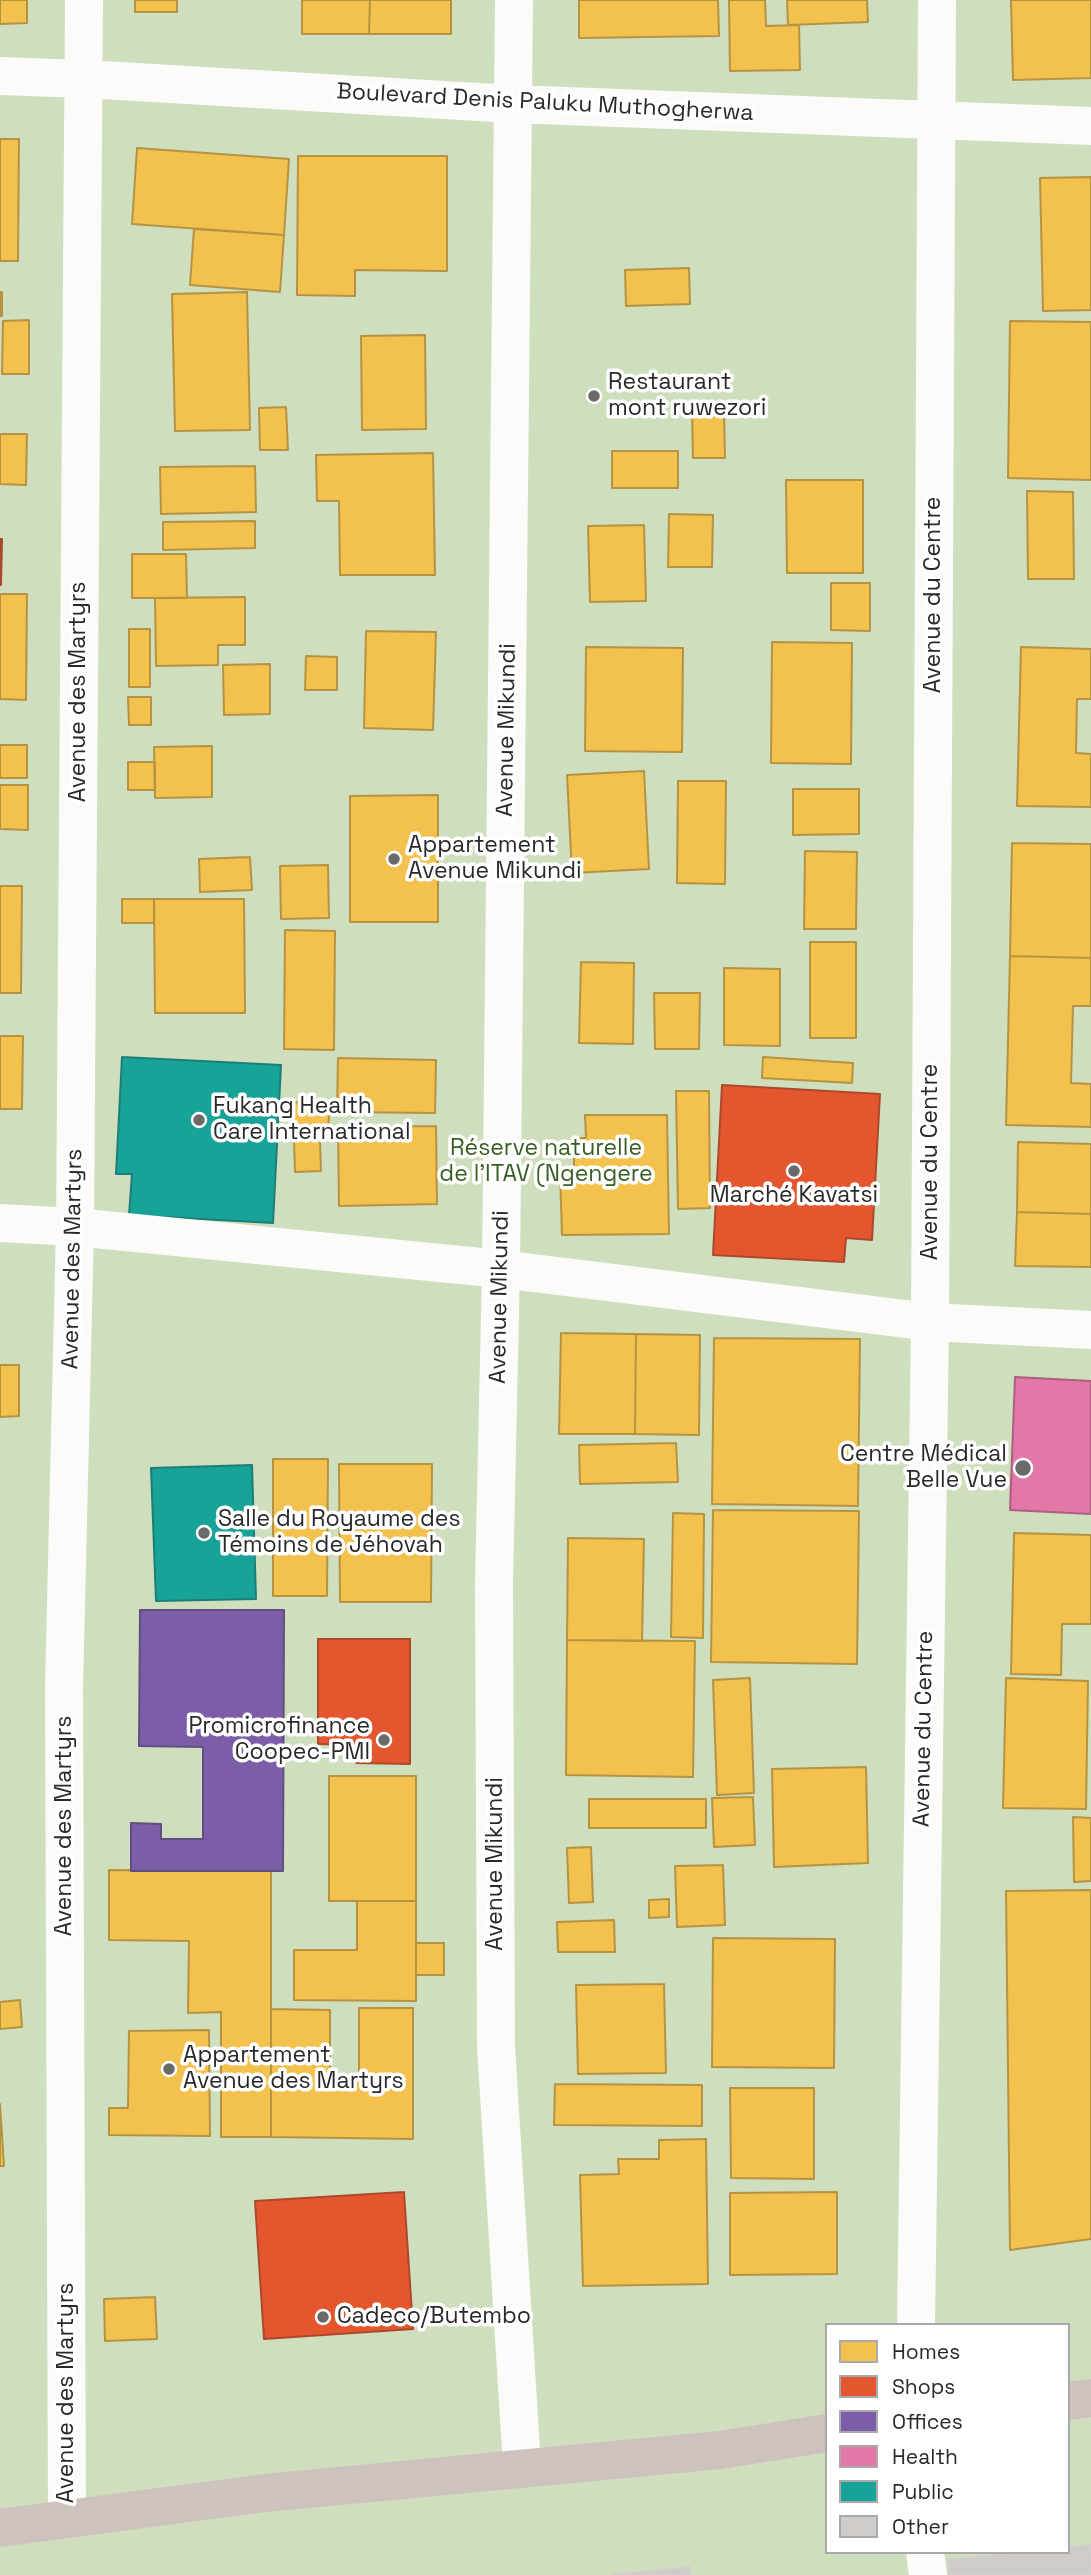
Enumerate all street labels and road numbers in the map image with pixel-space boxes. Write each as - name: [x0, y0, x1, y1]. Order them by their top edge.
- street label: Boulevard Denis Paluku Muthogherwa: [336, 78, 754, 128]
- street label: Avenue du Centre: [920, 497, 948, 693]
- street label: Avenue des Martyrs: [65, 582, 93, 802]
- street label: Avenue Mikundi: [492, 643, 522, 817]
- street label: Avenue du Centre: [917, 1064, 945, 1260]
- street label: Avenue des Martyrs: [57, 1148, 89, 1370]
- street label: Avenue Mikundi: [485, 1210, 515, 1384]
- street label: Avenue du Centre: [908, 1630, 940, 1828]
- street label: Avenue des Martyrs: [51, 1716, 79, 1936]
- street label: Avenue Mikundi: [482, 1777, 510, 1951]
- street label: Avenue des Martyrs: [53, 2283, 81, 2503]

